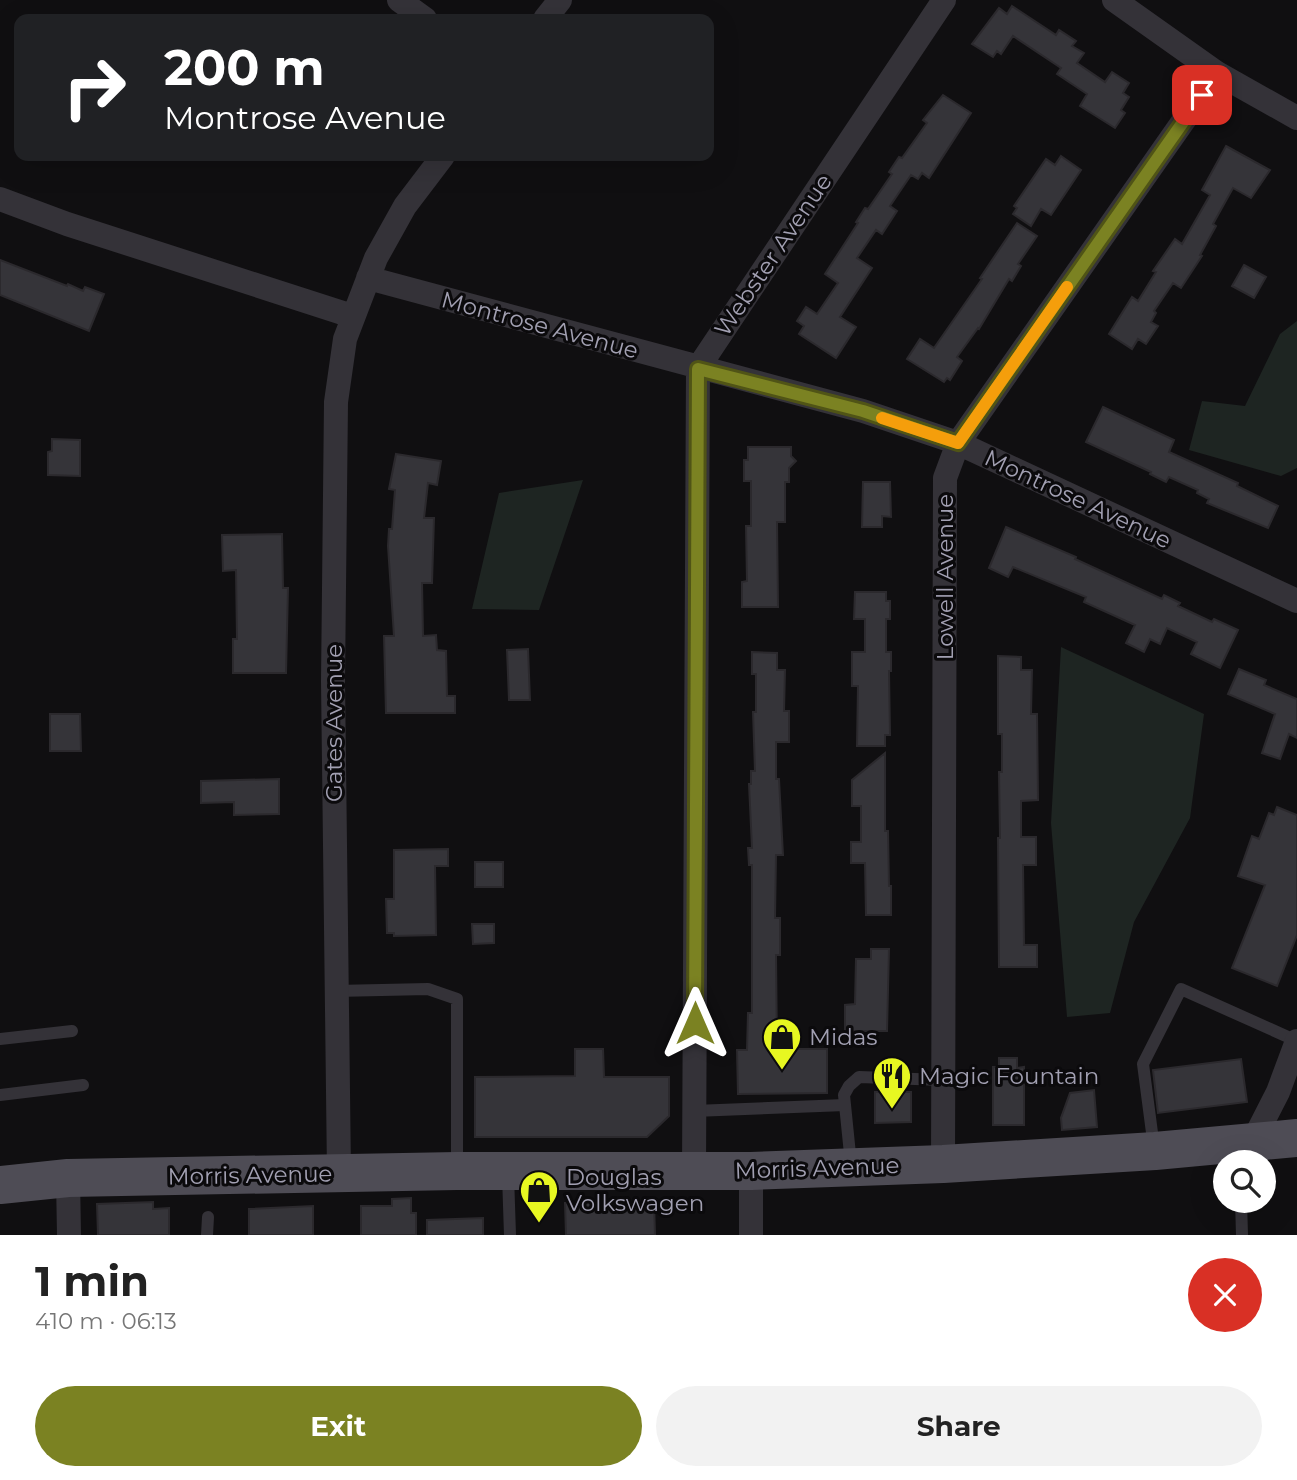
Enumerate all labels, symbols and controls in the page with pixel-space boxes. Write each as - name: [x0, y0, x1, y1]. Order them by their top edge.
- text: 200 m: [164, 38, 325, 97]
- icon: right: [49, 42, 140, 133]
- pin: [1172, 65, 1232, 125]
- icon: arrive: [1183, 76, 1221, 114]
- text: Montrose Avenue: [164, 98, 446, 137]
- street label: Webster Avenue: [708, 168, 838, 342]
- street label: Montrose Avenue: [439, 285, 641, 365]
- street label: Montrose Avenue: [980, 444, 1176, 554]
- street label: Lowell Avenue: [931, 494, 959, 660]
- street label: Gates Avenue: [320, 644, 348, 802]
- position arrow: [658, 986, 732, 1060]
- shop icon: Midas: [761, 1016, 803, 1071]
- place label: Midas: [809, 1023, 878, 1051]
- restaurant icon: Magic Fountain: [871, 1055, 913, 1110]
- place label: Magic Fountain: [919, 1062, 1099, 1090]
- map controls: [1213, 1150, 1276, 1213]
- button: search: [1213, 1150, 1276, 1213]
- street label: Morris Avenue: [734, 1151, 900, 1185]
- street label: Morris Avenue: [167, 1160, 333, 1190]
- place label: Douglas Volkswagen: [566, 1163, 704, 1217]
- shop icon: Douglas Volkswagen: [518, 1169, 560, 1224]
- text: 1 min: [35, 1255, 149, 1307]
- button: close: [1188, 1258, 1262, 1332]
- text: 410 m · 06:13: [35, 1307, 177, 1335]
- button: Exit: [35, 1386, 642, 1466]
- button: Share: [656, 1386, 1262, 1466]

